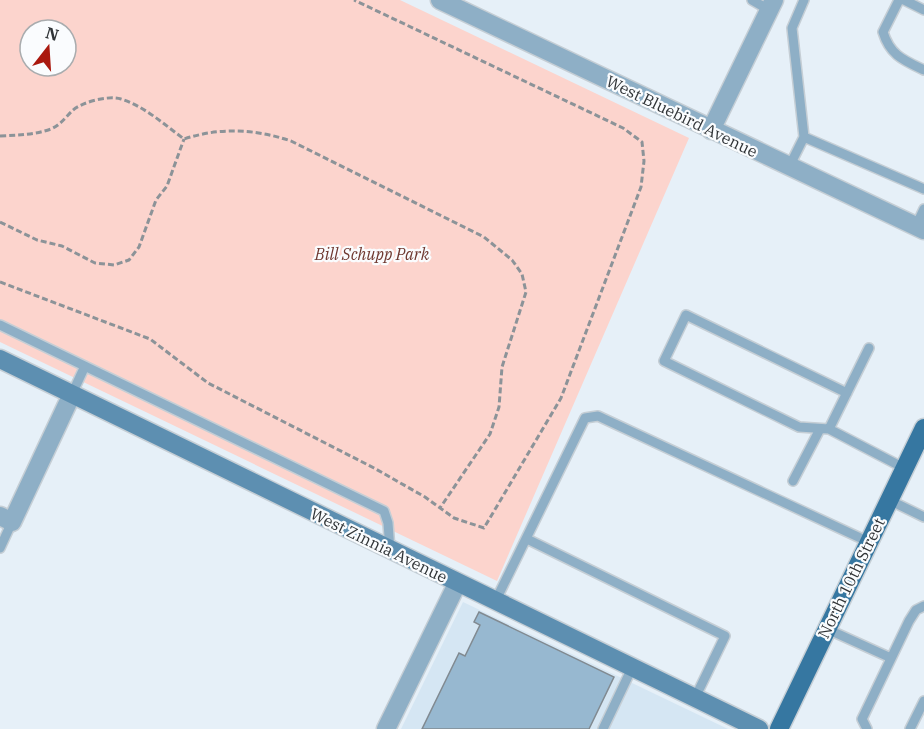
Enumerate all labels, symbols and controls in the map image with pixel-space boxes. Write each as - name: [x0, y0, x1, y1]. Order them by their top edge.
- north arrow: [18, 18, 78, 78]
- text: N: [43, 22, 61, 45]
- street label: West Bluebird Avenue: [603, 71, 761, 161]
- park label: Bill Schupp Park: [314, 244, 430, 264]
- street label: West Zinnia Avenue: [307, 503, 451, 587]
- street label: North 10th Street: [813, 514, 889, 641]

